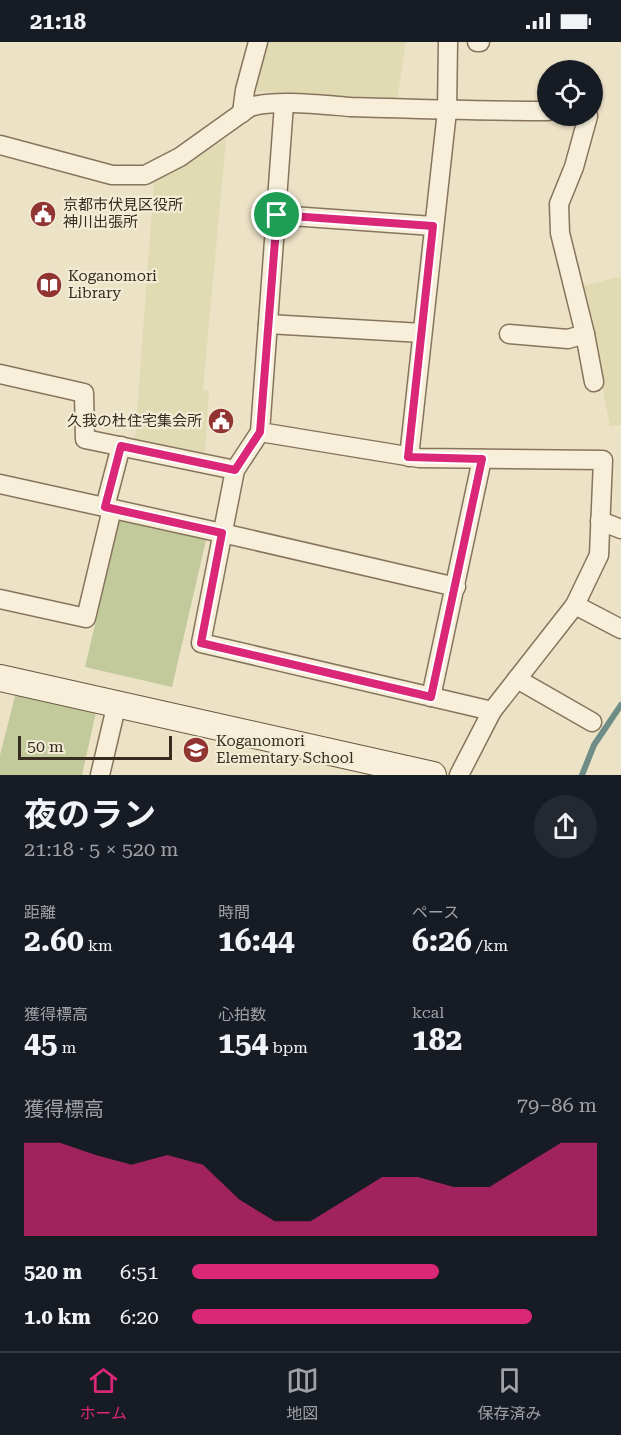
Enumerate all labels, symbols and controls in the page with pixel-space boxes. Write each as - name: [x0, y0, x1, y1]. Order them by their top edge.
- text: 21:18: [30, 9, 86, 34]
- map controls: [537, 60, 603, 126]
- button: locate: [537, 60, 603, 126]
- pin: [251, 189, 302, 240]
- place label: 京都市伏見区役所 神川出張所: [63, 196, 183, 231]
- icon: arrive: [260, 198, 293, 231]
- public building icon: 京都市伏見区役所 神川出張所: [28, 199, 58, 229]
- place label: Koganomori Library: [68, 267, 157, 302]
- library icon: Koganomori Library: [34, 270, 64, 300]
- public building icon: 久我の杜住宅集会所: [206, 406, 236, 436]
- place label: 久我の杜住宅集会所: [67, 412, 202, 430]
- place label: Koganomori Elementary School: [216, 732, 354, 767]
- scale bar: [18, 733, 172, 760]
- school or university icon: Koganomori Elementary School: [181, 735, 211, 765]
- text: 50 m: [27, 737, 64, 756]
- text: 夜のラン: [24, 795, 156, 834]
- button: share: [534, 795, 597, 858]
- text: 21:18 · 5 × 520 m: [24, 837, 179, 861]
- text: 距離: [24, 903, 56, 922]
- text: 時間: [218, 903, 250, 922]
- text: ペース: [412, 903, 459, 922]
- text: 2.60: [24, 923, 84, 958]
- text: 16:44: [218, 923, 295, 958]
- text: 6:26: [412, 923, 472, 958]
- text: km: [84, 936, 113, 955]
- text: /km: [472, 936, 508, 955]
- text: kcal: [412, 1003, 444, 1022]
- text: 獲得標高: [24, 1005, 88, 1024]
- text: 心拍数: [218, 1005, 266, 1024]
- text: 182: [412, 1022, 462, 1057]
- text: 45: [24, 1025, 58, 1060]
- text: 154: [218, 1025, 268, 1060]
- text: m: [58, 1038, 76, 1057]
- text: bpm: [268, 1038, 308, 1057]
- text: 79–86 m: [517, 1093, 597, 1117]
- text: 獲得標高: [24, 1097, 104, 1121]
- text: 520 m: [24, 1260, 82, 1284]
- text: 6:51: [120, 1260, 159, 1284]
- text: 1.0 km: [24, 1305, 91, 1329]
- text: 6:20: [120, 1305, 159, 1329]
- tab: ホーム: [79, 1364, 127, 1424]
- tab: 地図: [286, 1364, 319, 1424]
- tab: 保存済み: [478, 1364, 542, 1424]

